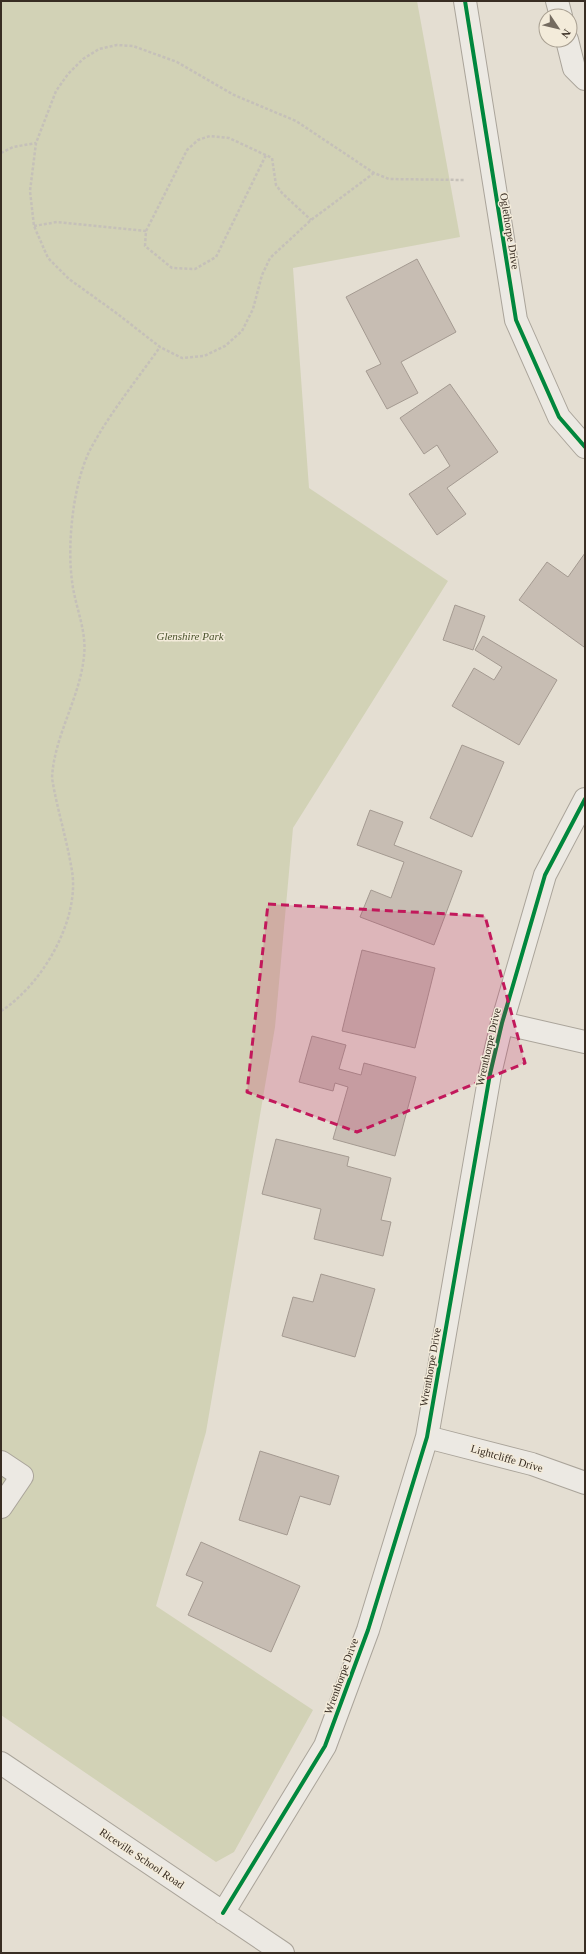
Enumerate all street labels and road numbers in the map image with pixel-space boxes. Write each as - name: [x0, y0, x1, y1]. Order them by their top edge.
- street label: Oglethorpe Drive: [498, 192, 522, 270]
- street label: Wrenthorpe Drive: [473, 1007, 503, 1087]
- street label: Wrenthorpe Drive: [417, 1327, 443, 1407]
- street label: Lightcliffe Drive: [469, 1442, 545, 1474]
- street label: Wrenthorpe Drive: [322, 1636, 360, 1716]
- street label: Riceville School Road: [98, 1825, 187, 1891]

